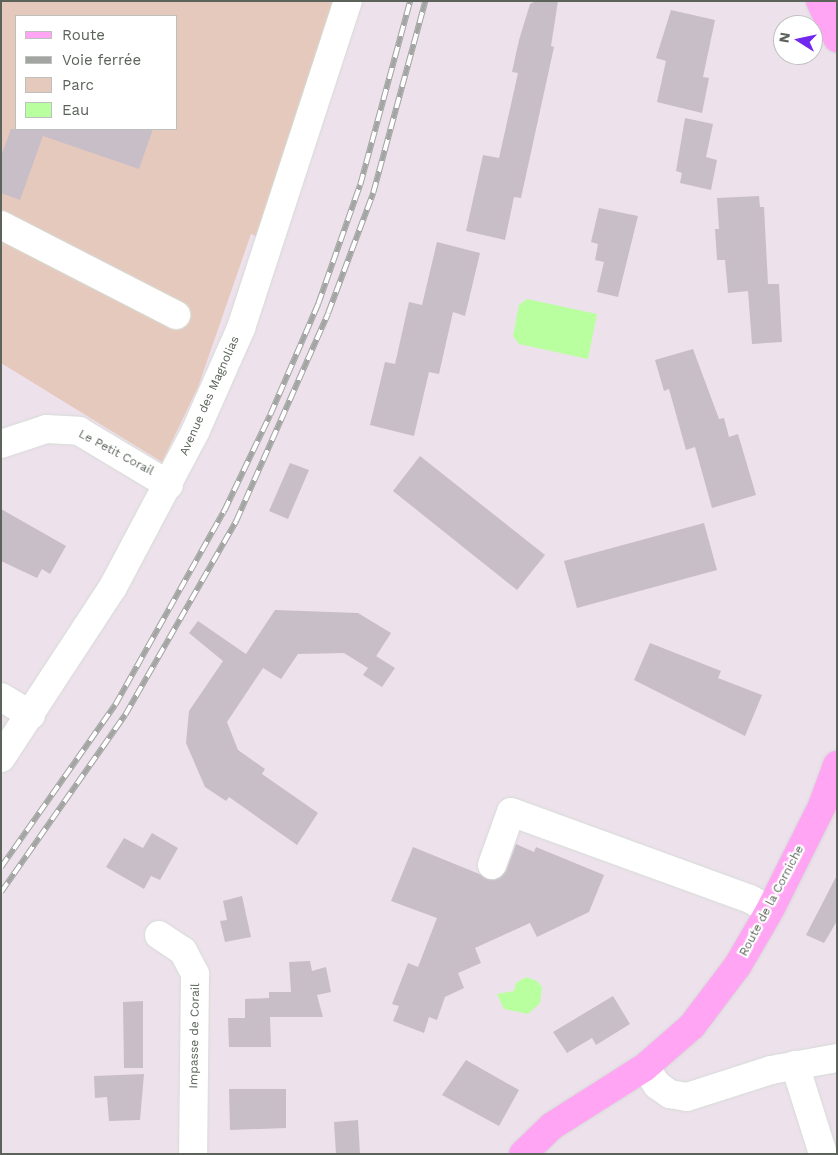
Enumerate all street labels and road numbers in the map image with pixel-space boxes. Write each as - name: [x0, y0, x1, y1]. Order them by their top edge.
- street label: Avenue des Magnolias: [177, 334, 243, 458]
- street label: Le Petit Corail: [76, 427, 156, 479]
- street label: Route de la Corniche: [737, 843, 807, 959]
- street label: Impasse de Corail: [187, 983, 203, 1089]

